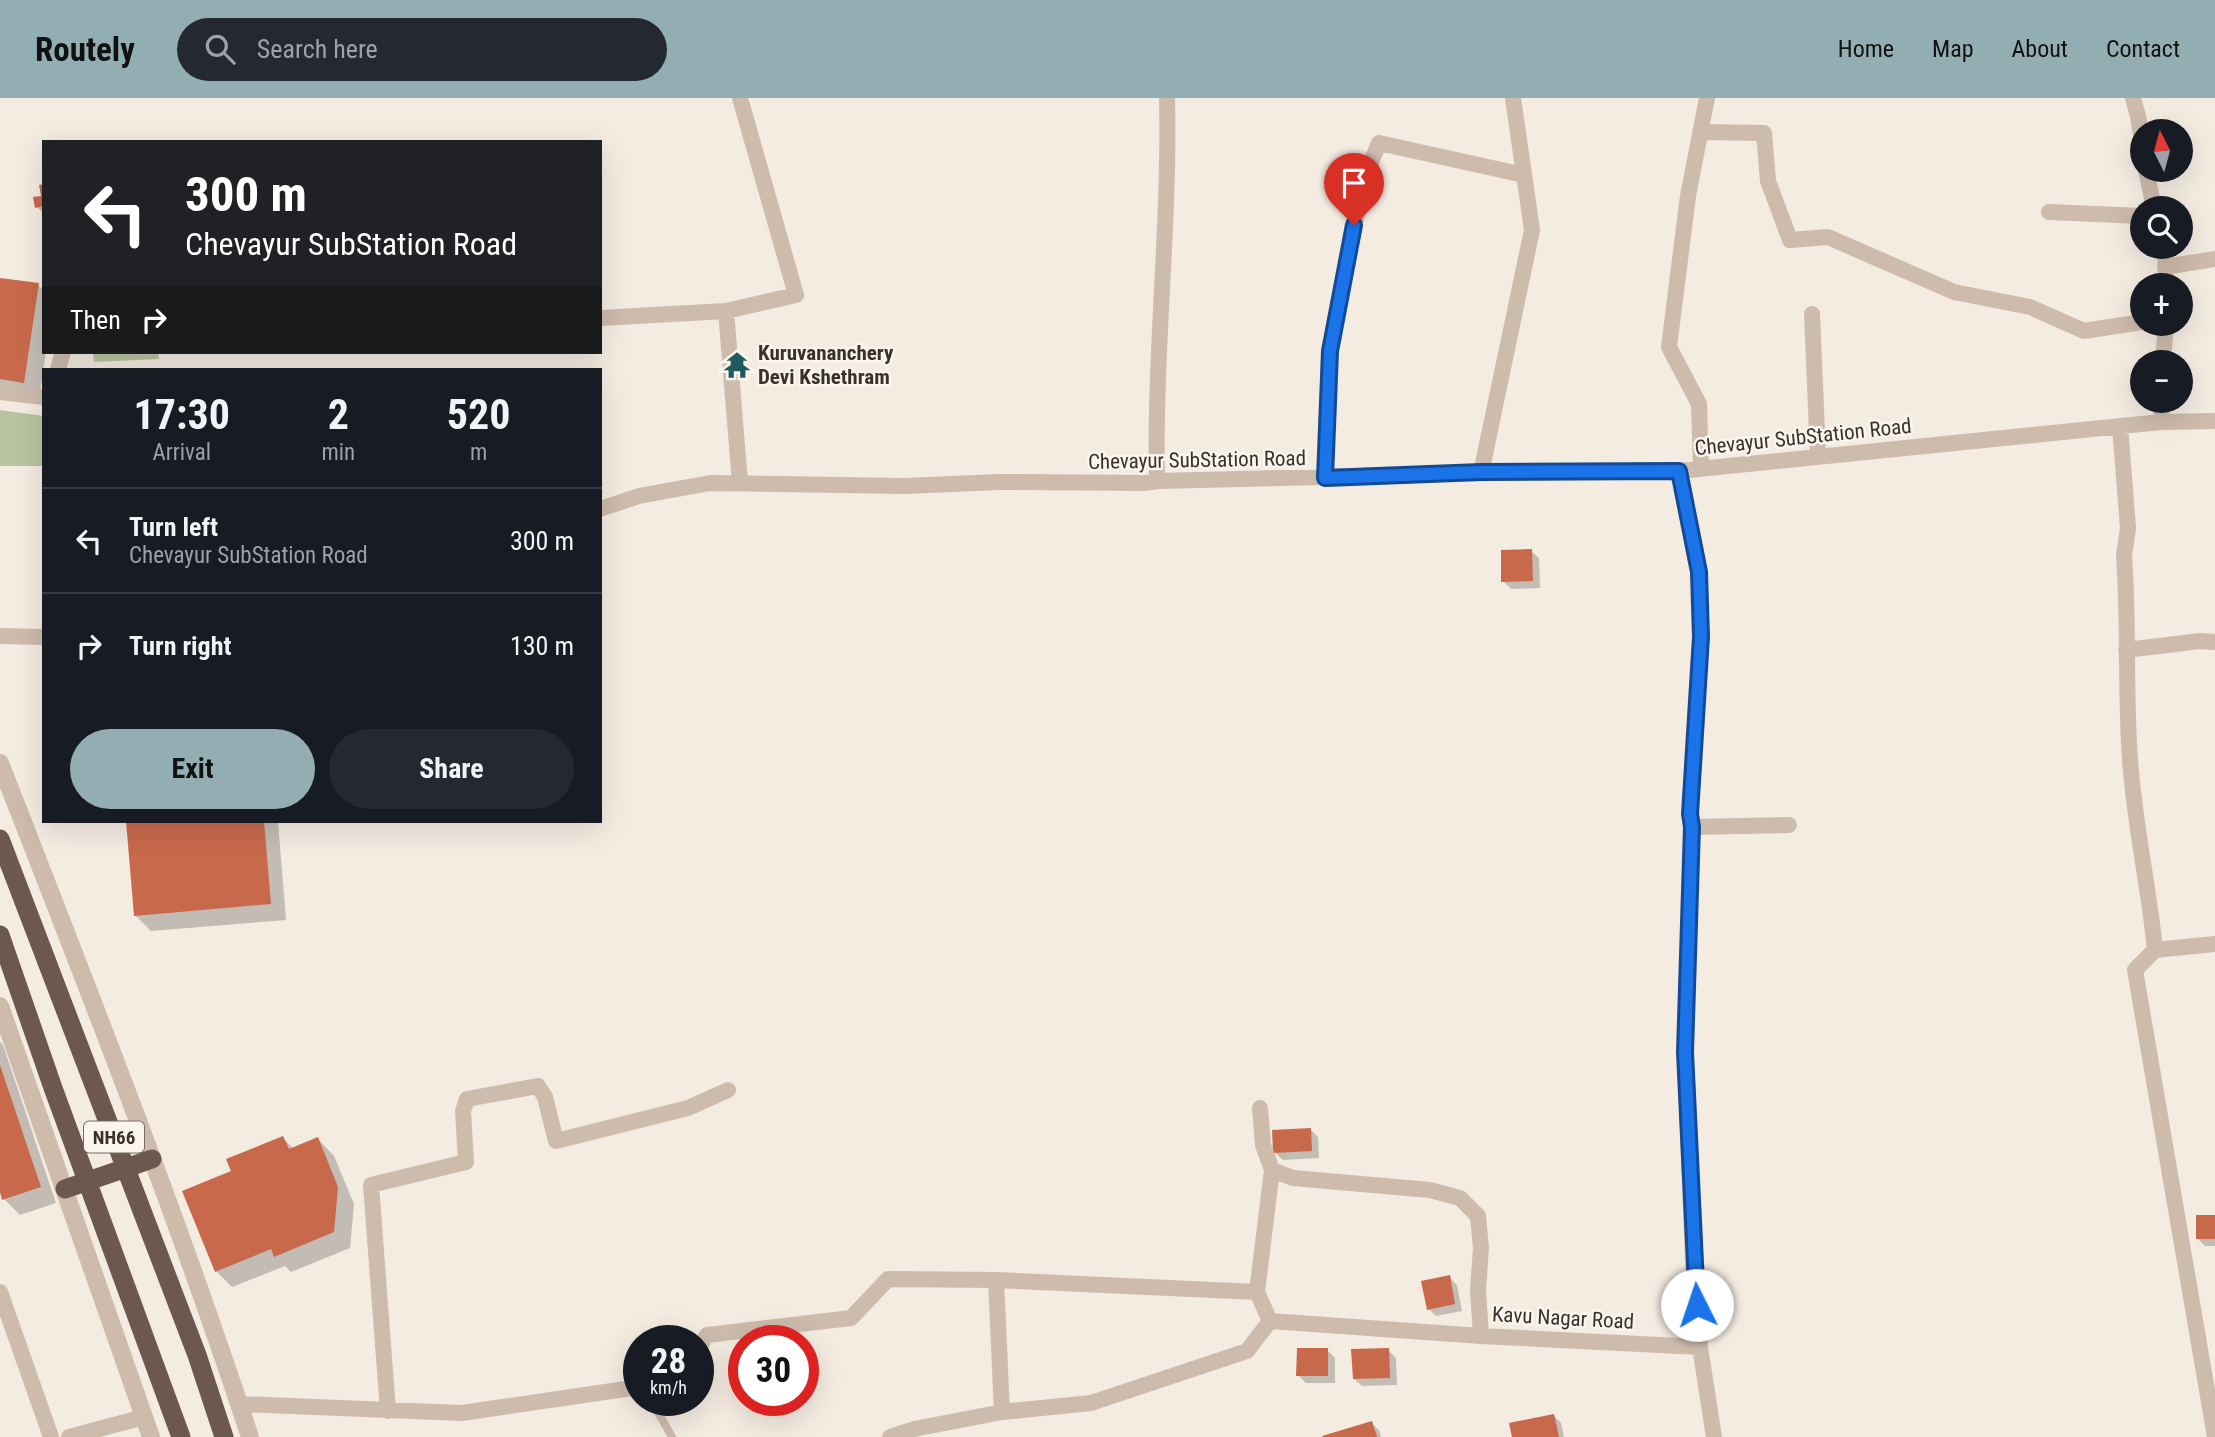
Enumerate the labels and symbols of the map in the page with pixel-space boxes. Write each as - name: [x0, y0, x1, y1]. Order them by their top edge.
- north arrow: [2130, 119, 2193, 182]
- pin: [1324, 153, 1384, 225]
- place label: Kuruvananchery Devi Kshethram: [758, 341, 894, 389]
- temple icon: Kuruvananchery Devi Kshethram: [722, 350, 752, 380]
- street label: Chevayur SubStation Road: [1693, 414, 1913, 460]
- street label: Chevayur SubStation Road: [1088, 446, 1306, 474]
- road number: NH66: [84, 1121, 144, 1152]
- position arrow: [1660, 1268, 1734, 1342]
- street label: Kavu Nagar Road: [1491, 1302, 1635, 1334]
- speed limit sign: 30: [728, 1325, 819, 1416]

